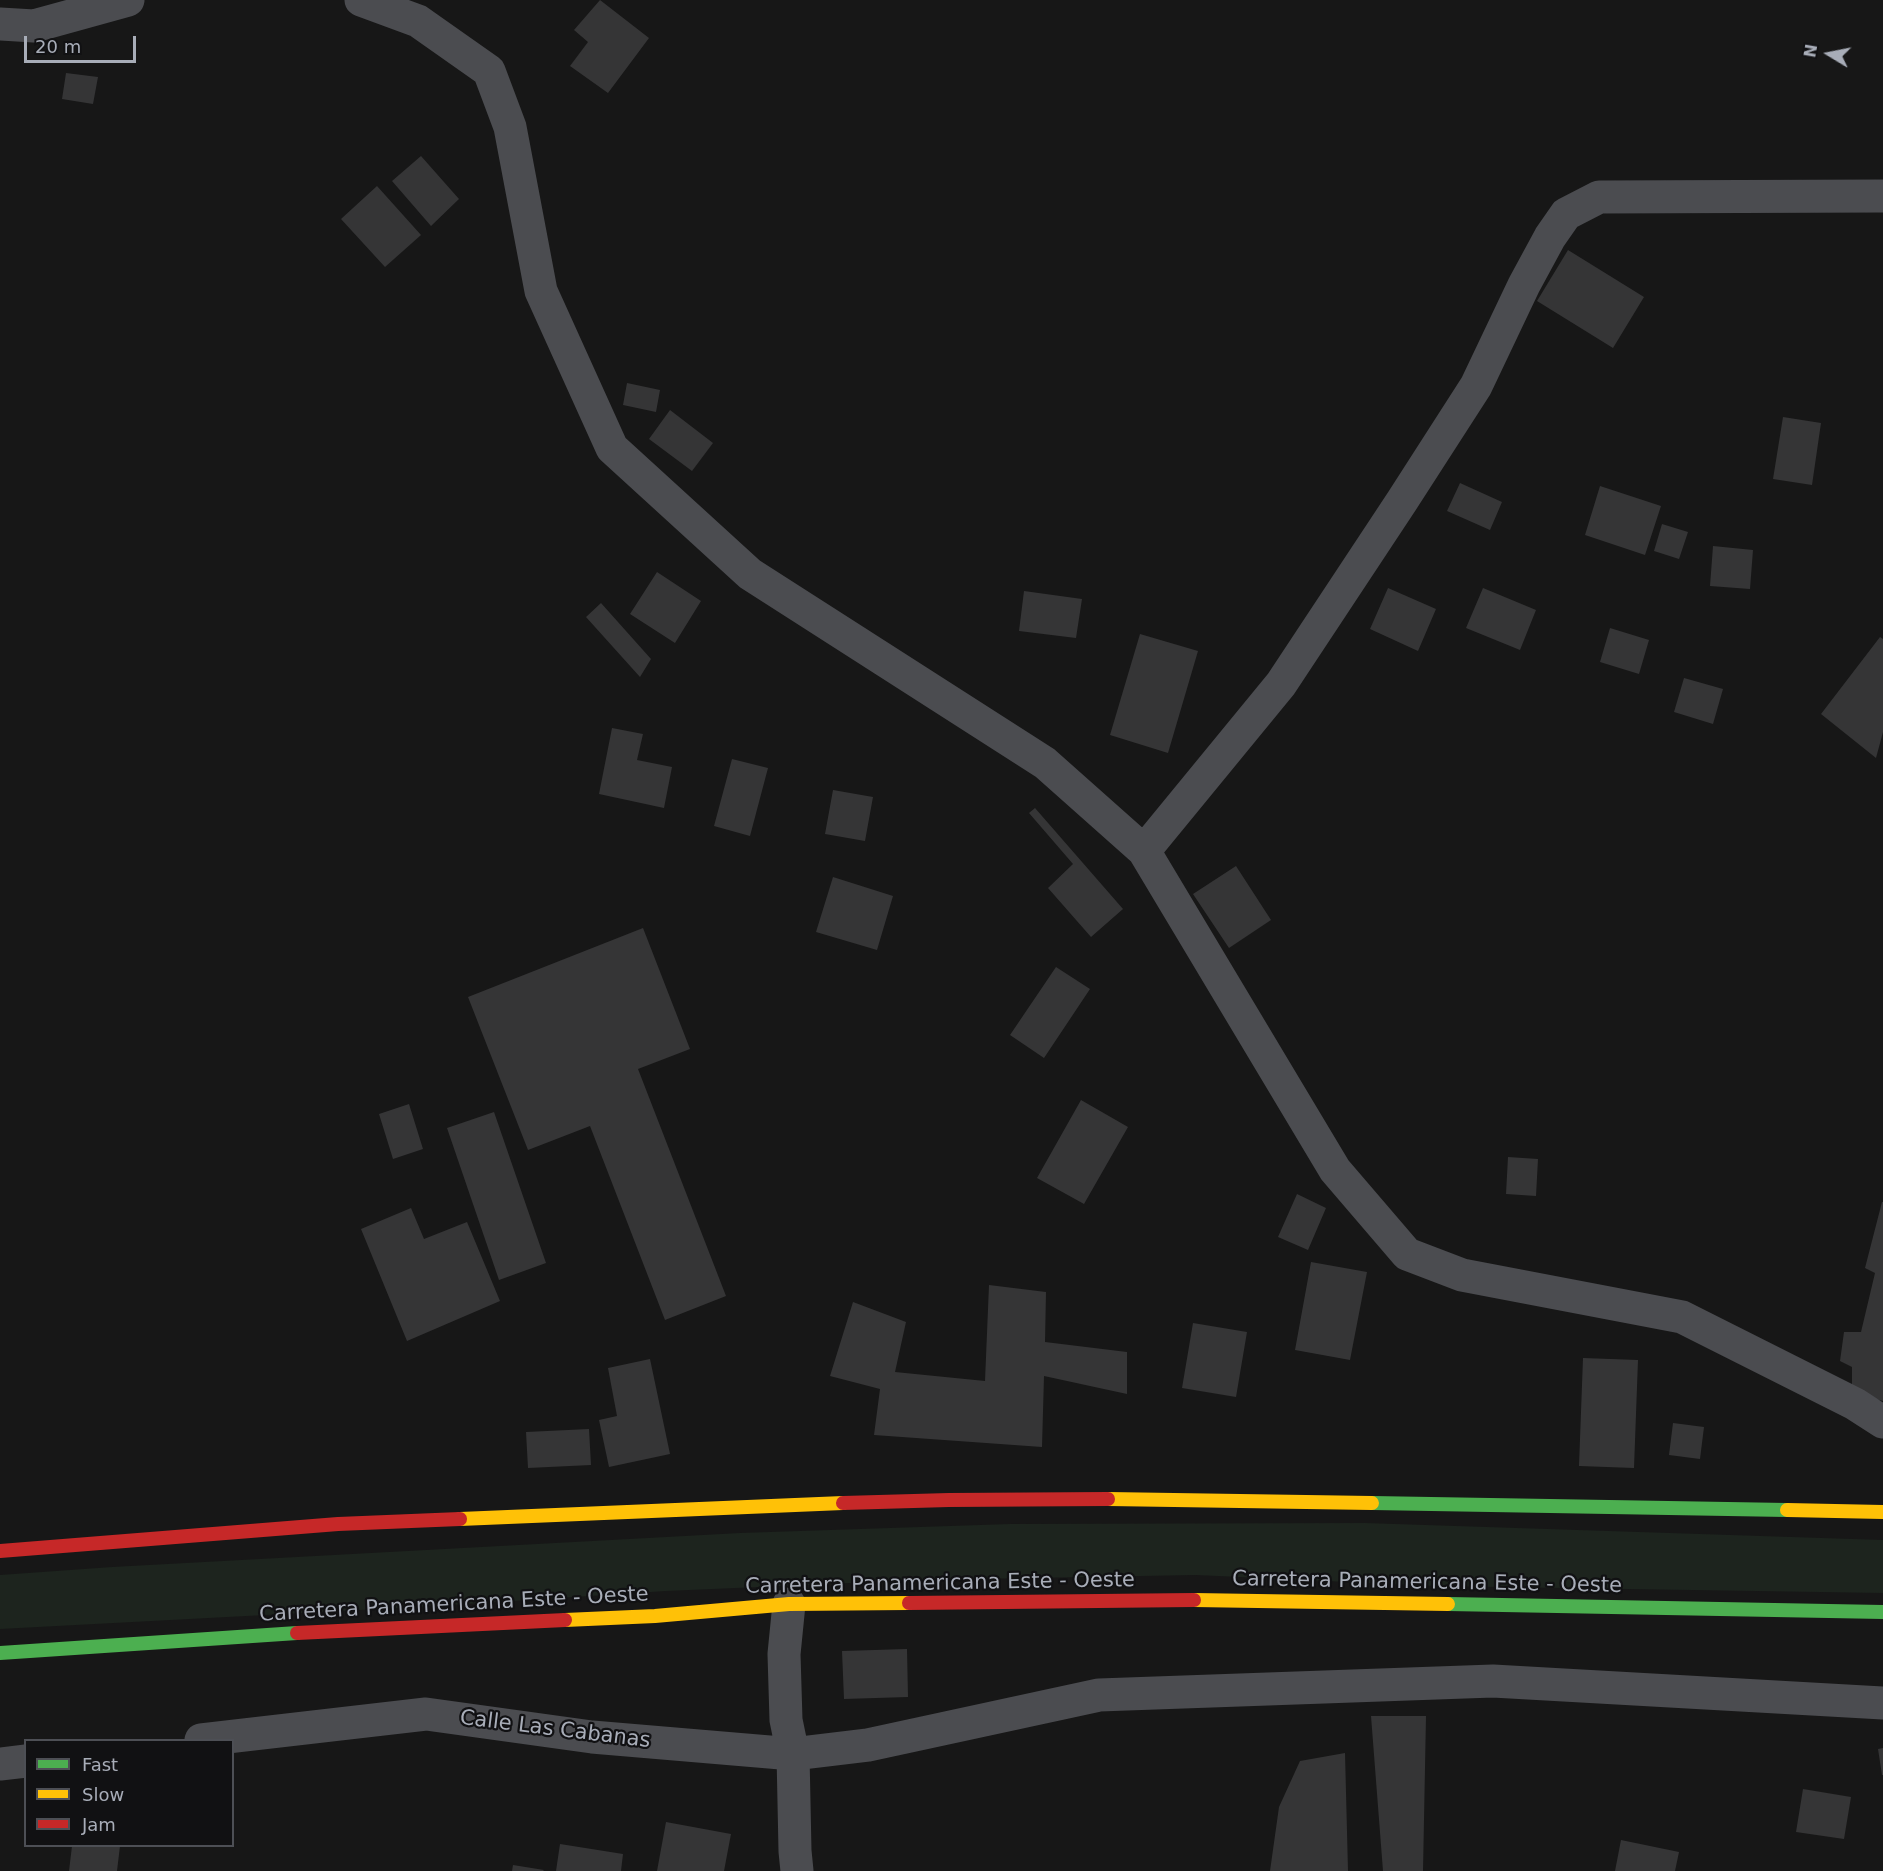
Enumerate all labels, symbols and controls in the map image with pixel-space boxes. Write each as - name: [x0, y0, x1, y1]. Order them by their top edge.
- scale bar: [27, 24, 140, 62]
- north arrow: [1799, 24, 1859, 84]
- text: 20 m: [35, 36, 81, 57]
- text: N: [1800, 43, 1821, 59]
- street label: Carretera Panamericana Este - Oeste: [1232, 1567, 1622, 1599]
- street label: Carretera Panamericana Este - Oeste: [745, 1568, 1135, 1600]
- street label: Carretera Panamericana Este - Oeste: [259, 1582, 649, 1628]
- street label: Calle Las Cabanas: [458, 1706, 652, 1754]
- legend: [24, 1739, 234, 1847]
- text: Fast: [82, 1754, 118, 1775]
- text: Slow: [82, 1784, 124, 1805]
- text: Jam: [82, 1814, 116, 1835]

